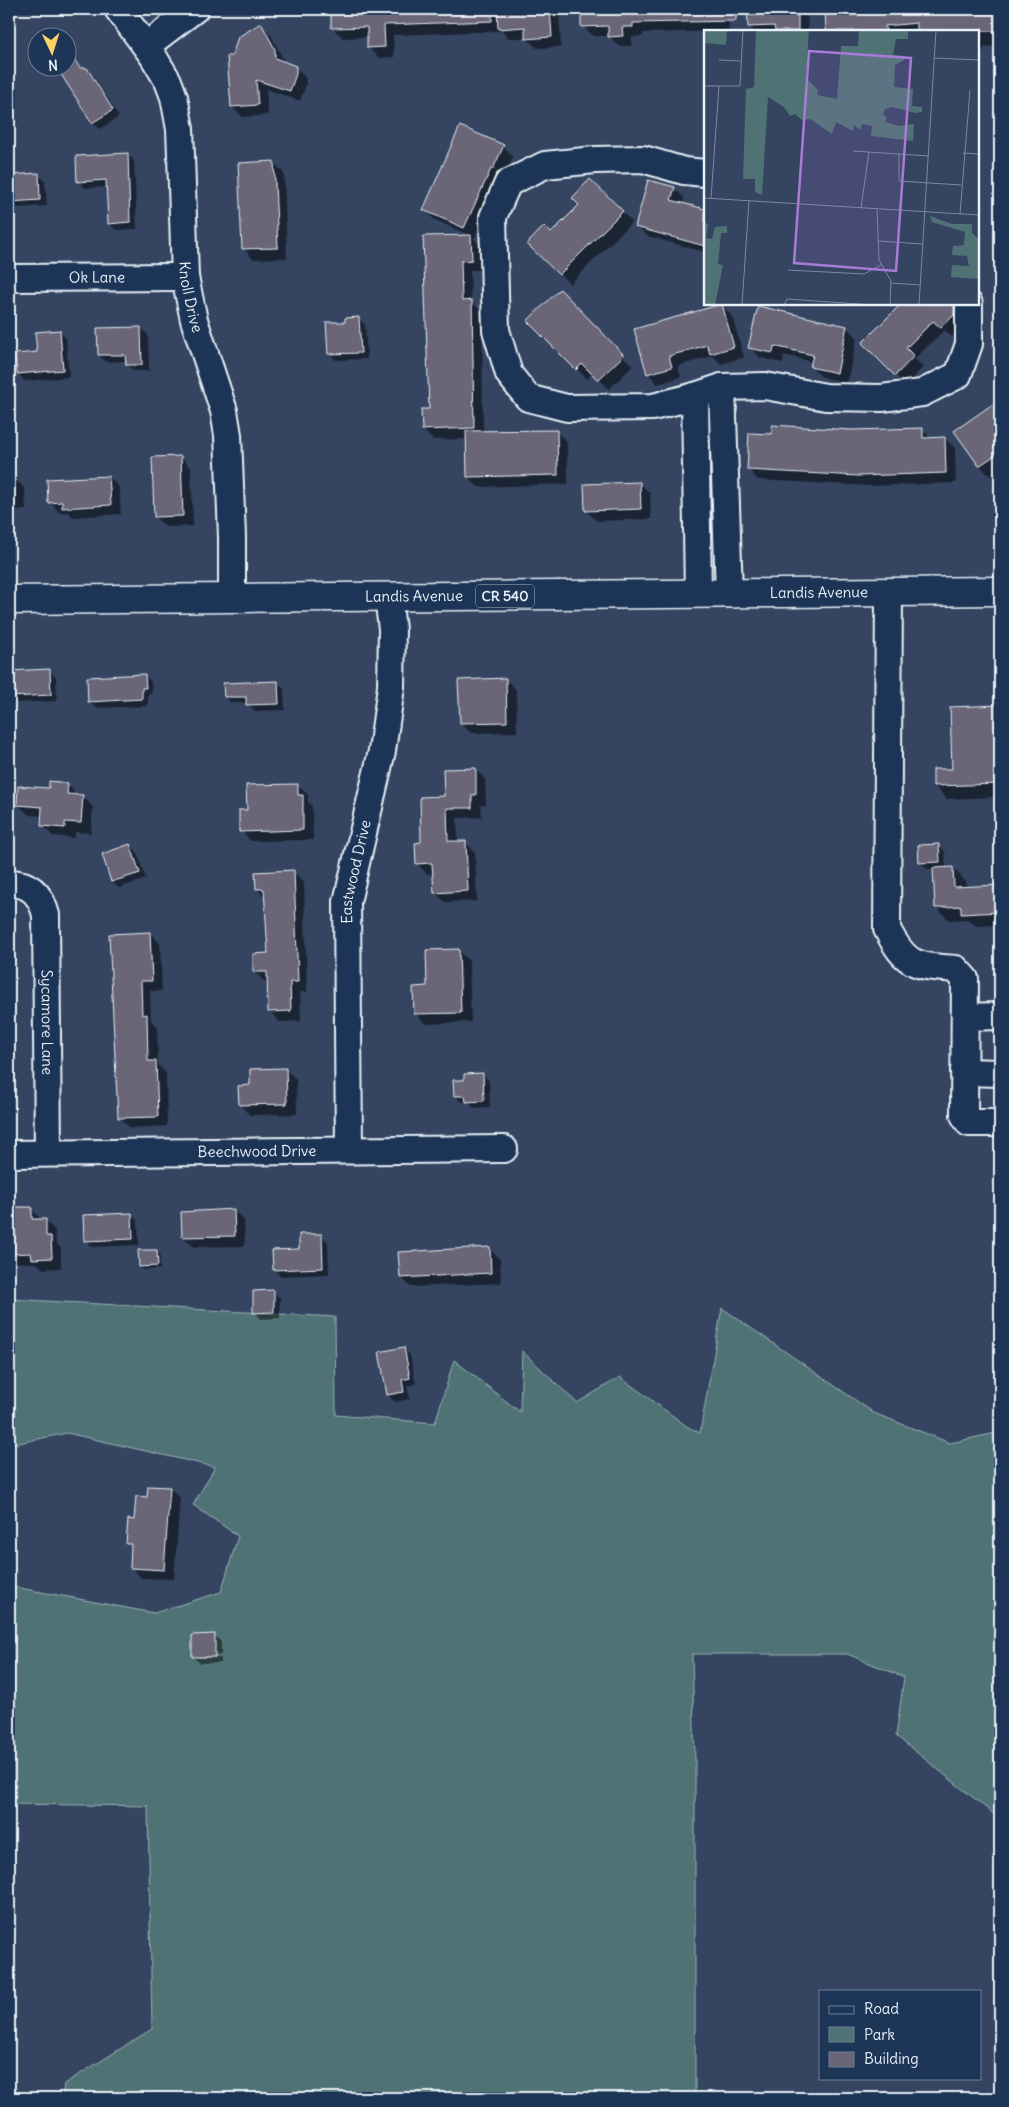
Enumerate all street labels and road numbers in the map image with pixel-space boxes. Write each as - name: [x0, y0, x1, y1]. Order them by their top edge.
- street label: Knoll Drive: [175, 261, 207, 335]
- street label: Ok Lane: [69, 267, 125, 287]
- street label: Landis Avenue: [770, 582, 868, 602]
- road number: CR 540: [476, 584, 534, 608]
- street label: Landis Avenue: [365, 586, 463, 606]
- street label: Eastwood Drive: [337, 818, 375, 924]
- street label: Sycamore Lane: [37, 970, 57, 1075]
- street label: Beechwood Drive: [197, 1141, 316, 1161]

